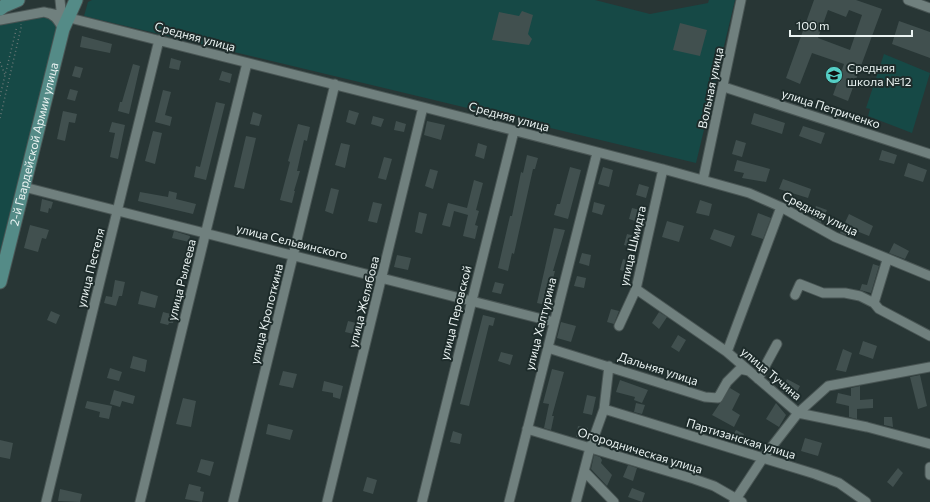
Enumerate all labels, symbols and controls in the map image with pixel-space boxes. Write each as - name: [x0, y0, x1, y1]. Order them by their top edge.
- scale bar: [790, 12, 912, 38]
- text: 100 m: [796, 18, 830, 32]
- street label: Средняя улица: [153, 19, 237, 54]
- street label: Вольная улица: [695, 46, 725, 130]
- place label: Средняя школа №12: [847, 60, 912, 88]
- street label: 2-й Гвардейской Армии улица: [6, 61, 60, 227]
- school or university icon: Средняя школа №12: [824, 65, 844, 85]
- street label: улица Петриченко: [780, 86, 882, 131]
- street label: Средняя улица: [467, 99, 551, 134]
- street label: Средняя улица: [780, 188, 861, 238]
- street label: улица Шмидта: [616, 204, 648, 287]
- street label: улица Сельвинского: [235, 220, 349, 262]
- street label: улица Пестеля: [73, 227, 107, 309]
- street label: улица Рылеева: [164, 238, 198, 322]
- street label: улица Желябова: [345, 255, 381, 349]
- street label: улица Кропоткина: [247, 262, 285, 366]
- street label: улица Перовской: [436, 264, 474, 362]
- street label: улица Халтурина: [522, 276, 558, 372]
- street label: улица Тучина: [739, 344, 805, 403]
- street label: Дальняя улица: [617, 349, 700, 388]
- street label: Партизанская улица: [685, 415, 798, 461]
- street label: Огородническая улица: [576, 424, 704, 476]

